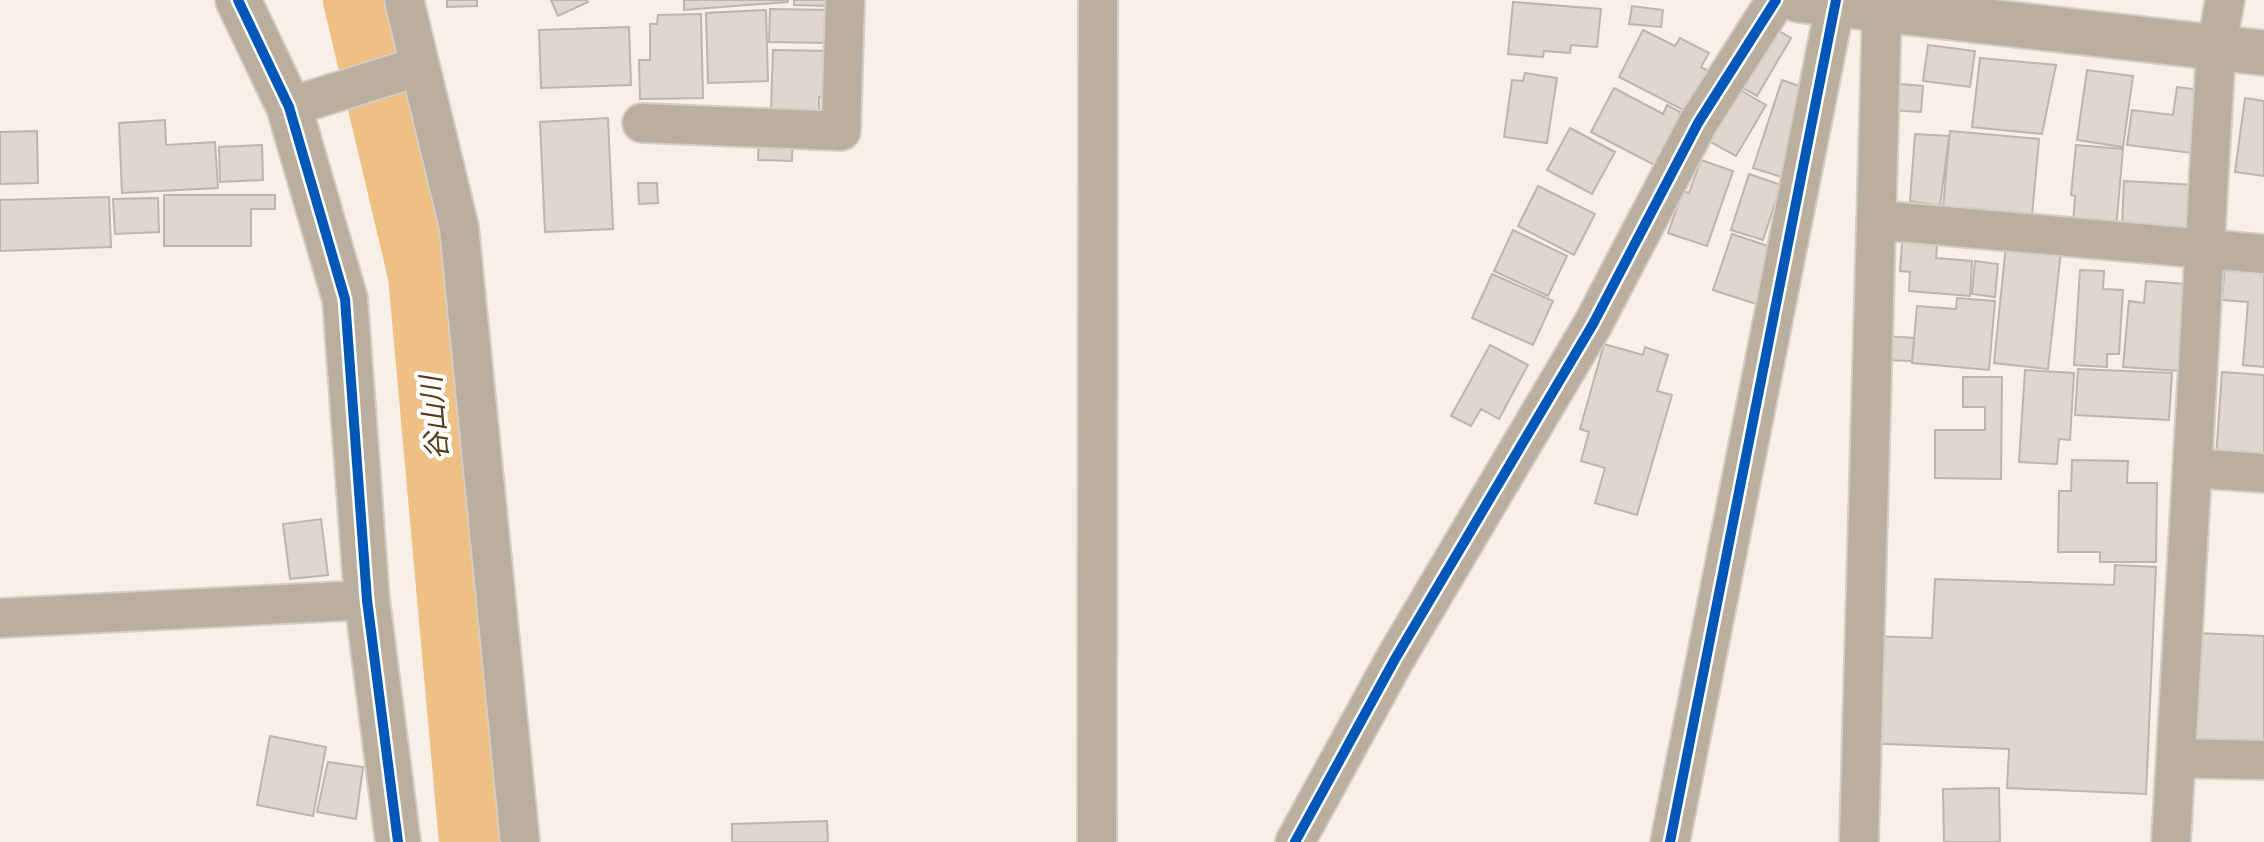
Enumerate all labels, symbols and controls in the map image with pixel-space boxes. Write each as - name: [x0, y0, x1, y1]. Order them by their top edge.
- water label: 谷山川: [414, 372, 455, 461]

